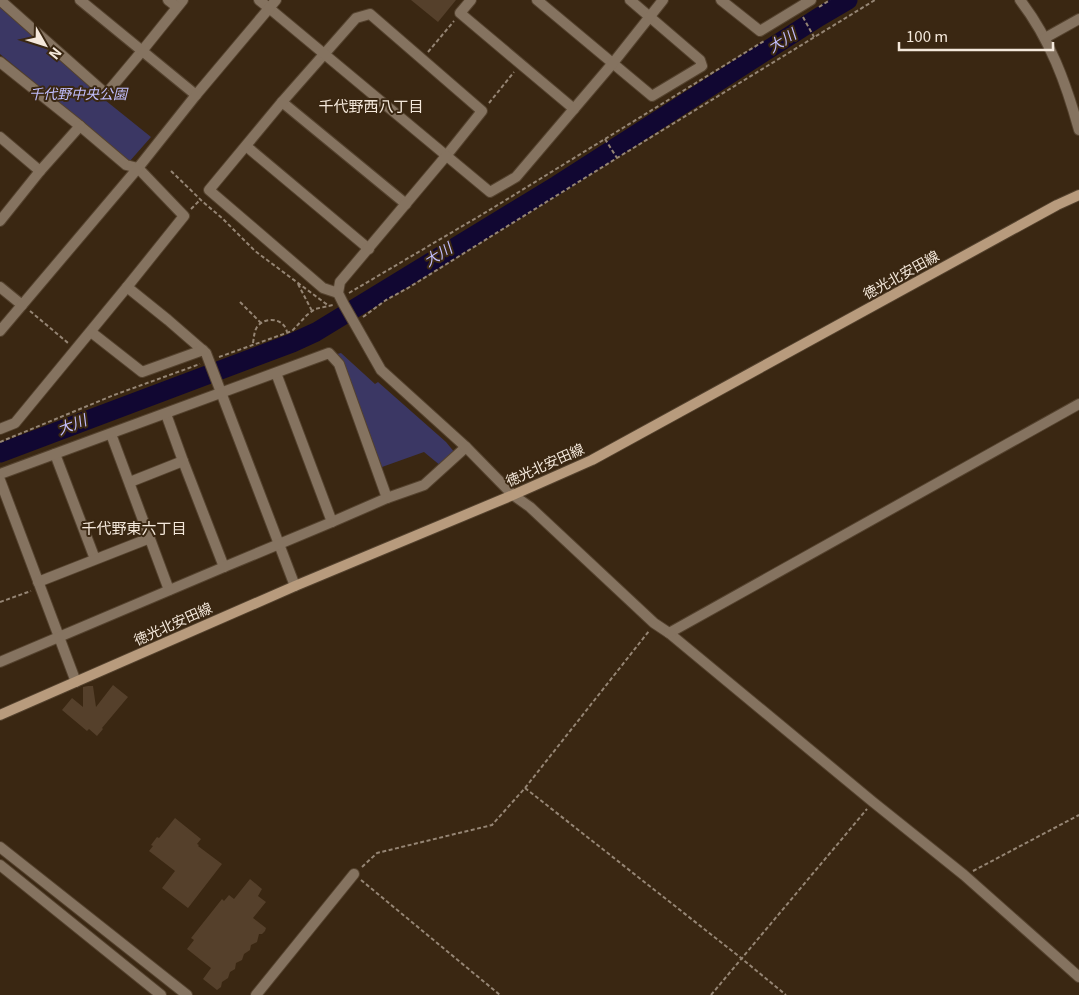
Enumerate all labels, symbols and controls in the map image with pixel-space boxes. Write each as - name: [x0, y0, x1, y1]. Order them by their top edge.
- north arrow: [20, 20, 70, 70]
- scale bar: [899, 20, 1053, 52]
- water label: 大川: [763, 22, 801, 57]
- text: 100 m: [906, 25, 948, 46]
- text: N: [45, 43, 67, 64]
- park label: 千代野中央公園: [29, 83, 129, 103]
- district label: 千代野西八丁目: [318, 95, 424, 116]
- water label: 大川: [419, 236, 457, 271]
- street label: 徳光北安田線: [859, 245, 942, 303]
- water label: 大川: [54, 408, 91, 439]
- street label: 徳光北安田線: [502, 438, 587, 490]
- district label: 千代野東六丁目: [81, 517, 187, 538]
- street label: 徳光北安田線: [130, 597, 215, 649]

